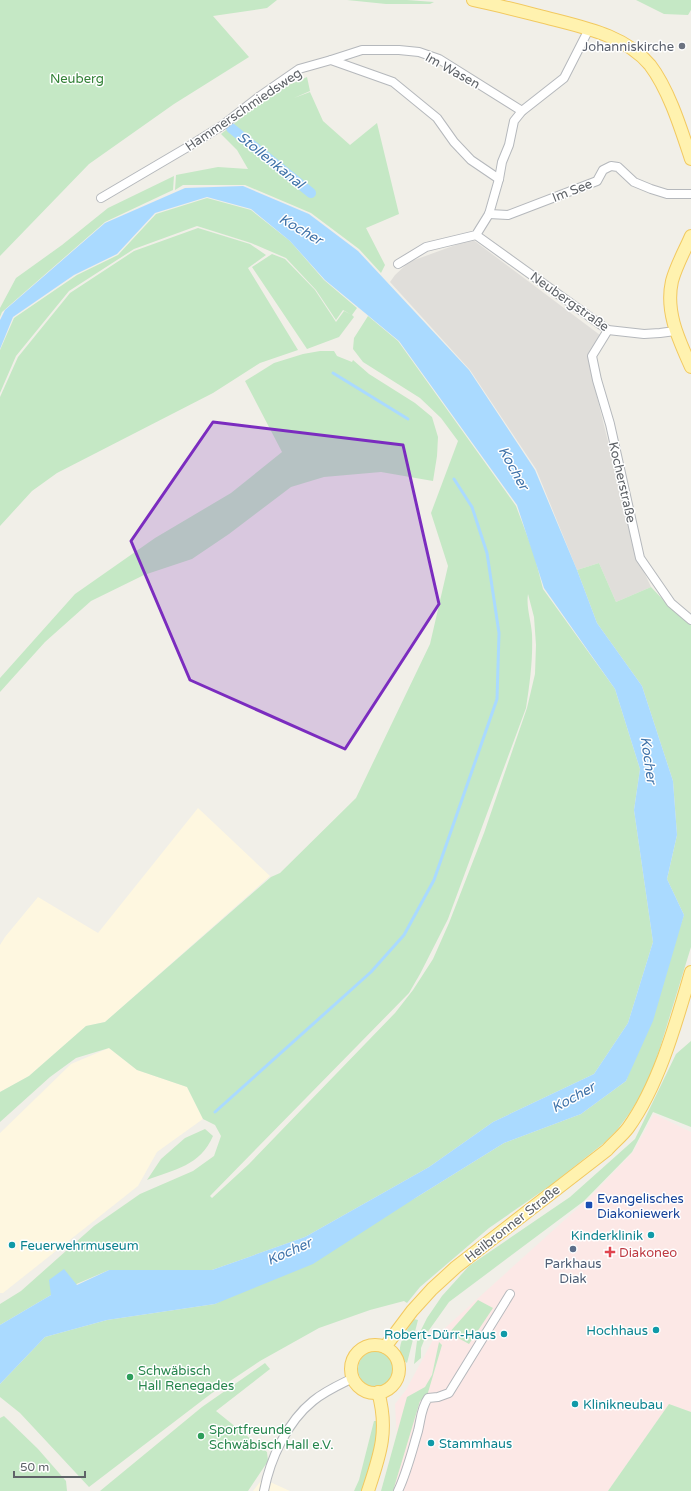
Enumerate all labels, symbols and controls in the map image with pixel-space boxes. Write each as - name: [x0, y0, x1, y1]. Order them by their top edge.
- place label: Johanniskirche: [582, 39, 674, 55]
- marker: Johanniskirche: [677, 41, 687, 51]
- street label: Im Wasen: [422, 49, 483, 92]
- street label: Hammerschmiedsweg: [182, 65, 305, 155]
- park label: Neuberg: [50, 71, 104, 87]
- water label: Stollenkanal: [234, 128, 309, 193]
- street label: Im See: [550, 176, 595, 206]
- water label: Kocher: [276, 210, 327, 249]
- street label: Neubergstraße: [527, 269, 612, 335]
- street label: Kocherstraße: [605, 440, 639, 524]
- water label: Kocher: [495, 443, 533, 494]
- water label: Kocher: [637, 736, 660, 786]
- water label: Kocher: [548, 1078, 599, 1116]
- street label: Heilbronner Straße: [462, 1182, 563, 1266]
- place label: Evangelisches Diakoniewerk: [597, 1191, 684, 1222]
- marker: Evangelisches Diakoniewerk: [584, 1200, 594, 1210]
- place label: Kinderklinik: [571, 1228, 643, 1244]
- marker: Kinderklinik: [646, 1230, 656, 1240]
- water label: Kocher: [264, 1233, 316, 1269]
- place label: Feuerwehrmuseum: [20, 1238, 139, 1254]
- marker: Feuerwehrmuseum: [7, 1240, 17, 1250]
- marker: Parkhaus Diak: [568, 1244, 578, 1254]
- place label: Diakoneo: [619, 1245, 677, 1261]
- marker: Diakoneo: [604, 1246, 616, 1258]
- place label: Parkhaus Diak: [544, 1256, 602, 1287]
- place label: Hochhaus: [586, 1323, 648, 1339]
- marker: Hochhaus: [651, 1325, 661, 1335]
- place label: Robert-Dürr-Haus: [384, 1327, 496, 1343]
- marker: Robert-Dürr-Haus: [499, 1329, 509, 1339]
- place label: Schwäbisch Hall Renegades: [138, 1363, 234, 1394]
- marker: Schwäbisch Hall Renegades: [125, 1372, 135, 1382]
- place label: Klinikneubau: [583, 1397, 663, 1413]
- marker: Klinikneubau: [570, 1399, 580, 1409]
- place label: Sportfreunde Schwäbisch Hall e.V.: [209, 1422, 334, 1453]
- marker: Sportfreunde Schwäbisch Hall e.V.: [196, 1431, 206, 1441]
- place label: Stammhaus: [439, 1436, 512, 1452]
- marker: Stammhaus: [426, 1438, 436, 1448]
- scale bar: [14, 1453, 85, 1479]
- text: 50 m: [20, 1460, 49, 1474]

